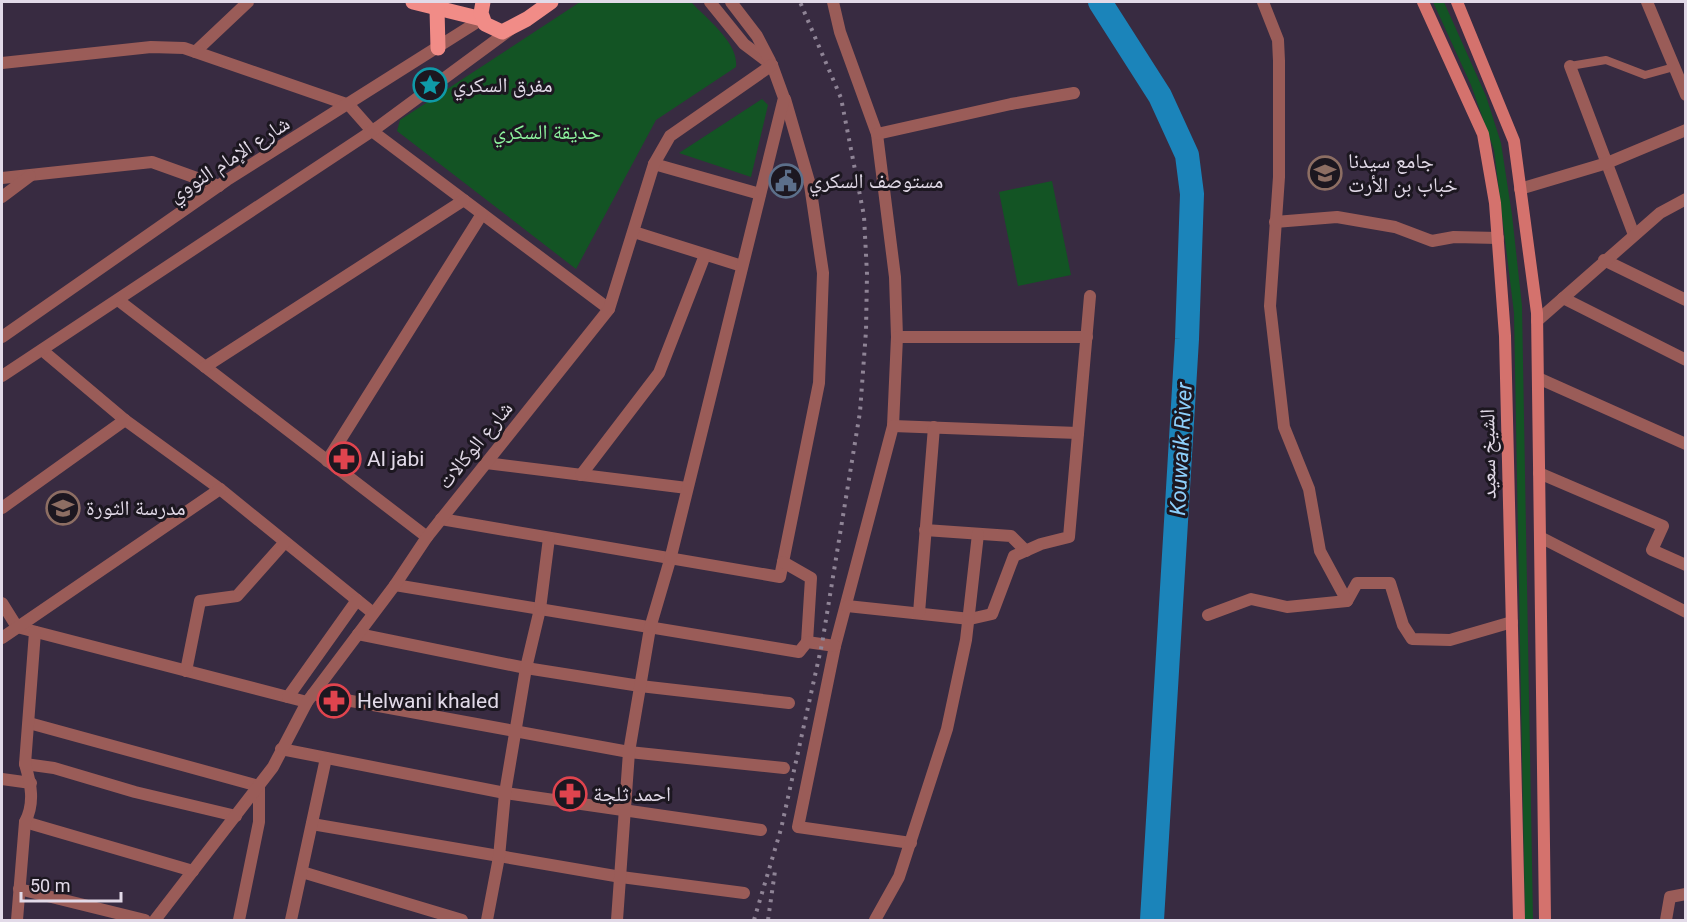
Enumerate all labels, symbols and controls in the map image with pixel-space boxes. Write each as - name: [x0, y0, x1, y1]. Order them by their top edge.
- place icon: مفرق السكري: [412, 67, 448, 103]
- place label: مفرق السكري: [453, 73, 552, 101]
- street label: شارع الإمام النووي: [164, 111, 296, 211]
- park label: حديقة السكري: [493, 120, 601, 148]
- place label: جامع سيدنا خباب بن الأرت: [1348, 149, 1458, 198]
- school or university icon: جامع سيدنا خباب بن الأرت: [1307, 155, 1343, 191]
- public building icon: مستوصف السكري: [768, 163, 804, 199]
- place label: مستوصف السكري: [809, 169, 943, 197]
- water label: Kouwaik River: [1165, 381, 1197, 516]
- street label: شارع الوكالات: [432, 396, 518, 494]
- street label: الشيخ سعيد: [1475, 409, 1502, 499]
- pharmacy icon: Al jabi: [326, 441, 362, 477]
- place label: Al jabi: [367, 447, 424, 471]
- school or university icon: مدرسة الثورة: [45, 490, 81, 526]
- place label: مدرسة الثورة: [86, 496, 186, 520]
- pharmacy icon: Helwani khaled: [316, 683, 352, 719]
- place label: Helwani khaled: [357, 689, 499, 713]
- pharmacy icon: احمد ثلجة: [552, 776, 588, 812]
- place label: احمد ثلجة: [593, 782, 671, 806]
- scale bar: [21, 865, 122, 903]
- text: 50 m: [30, 875, 70, 896]

